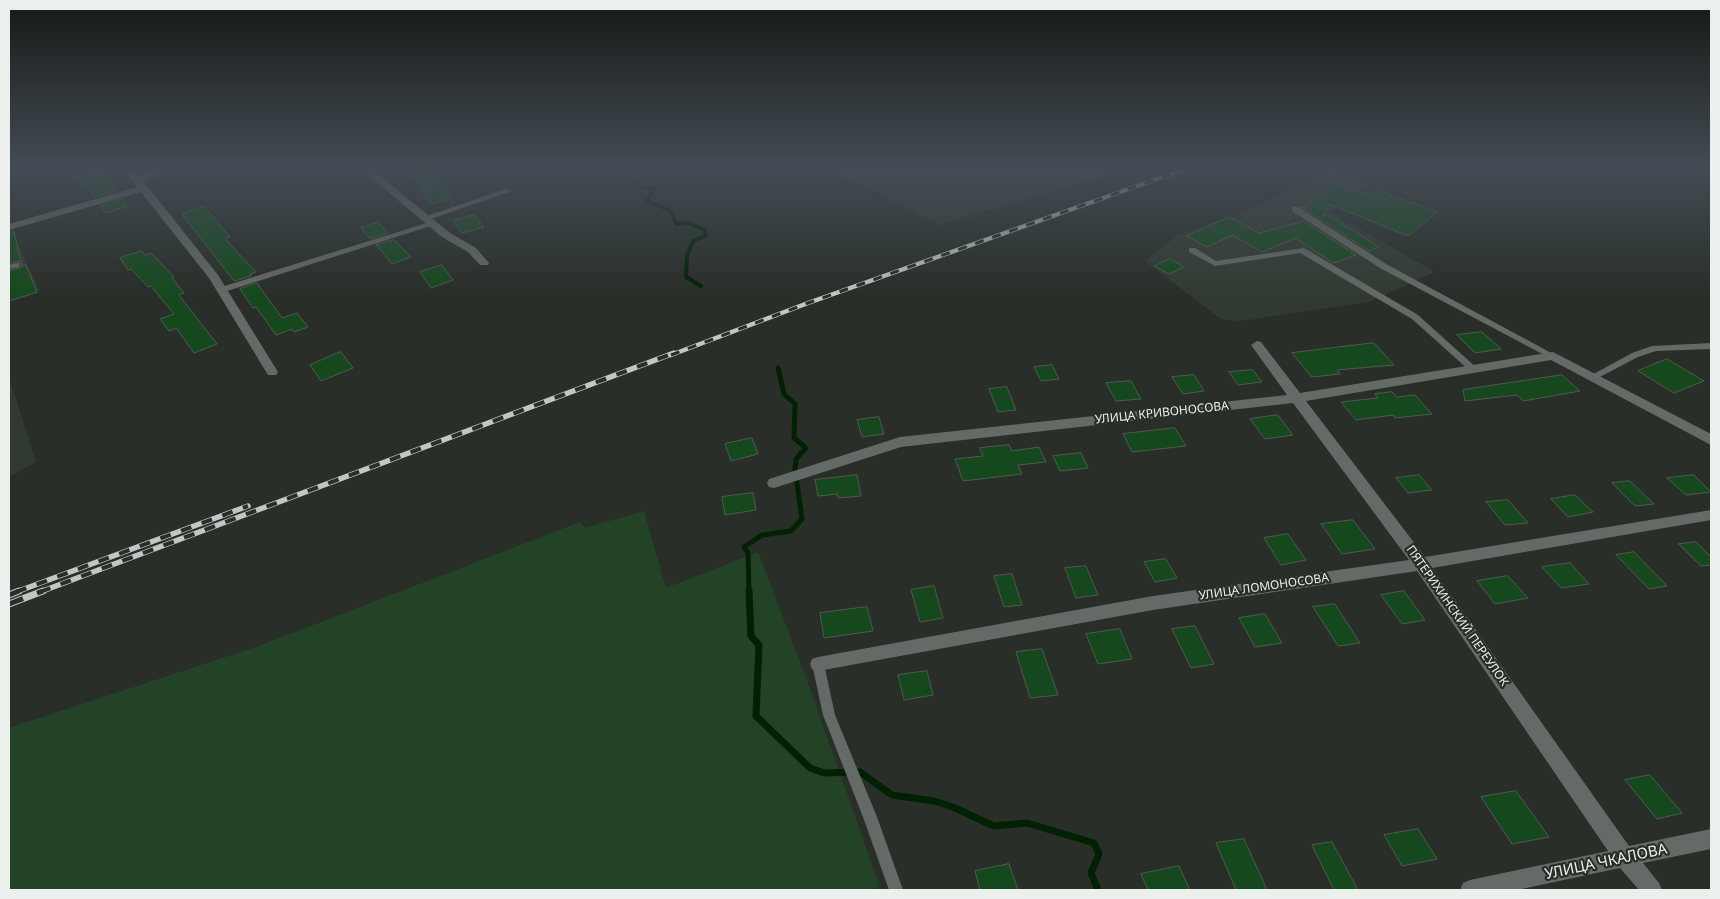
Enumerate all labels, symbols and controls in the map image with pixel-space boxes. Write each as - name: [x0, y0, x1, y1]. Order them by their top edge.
- street label: УЛИЦА КРИВОНОСОВА: [1094, 399, 1230, 427]
- street label: ПЯТЕРИХИНСКИЙ ПЕРЕУЛОК: [1403, 543, 1511, 689]
- street label: УЛИЦА ЛОМОНОСОВА: [1198, 571, 1330, 603]
- street label: УЛИЦА ЧКАЛОВА: [1543, 840, 1669, 884]

